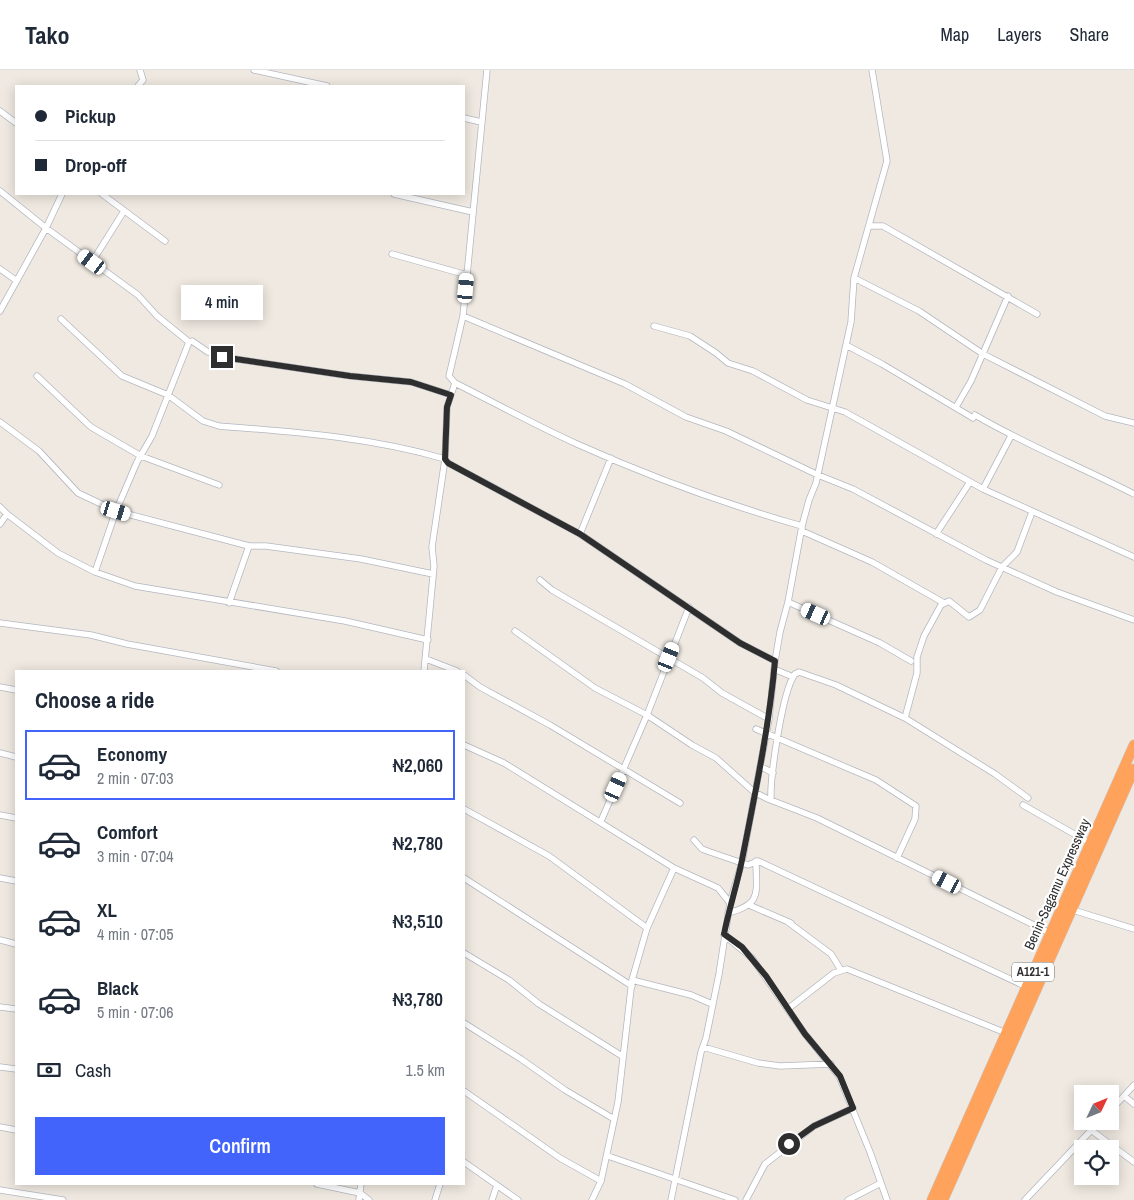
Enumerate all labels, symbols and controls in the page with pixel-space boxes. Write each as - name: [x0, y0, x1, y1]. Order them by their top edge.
- text: Tako: [25, 19, 70, 51]
- text: Map: [941, 22, 969, 47]
- text: Layers: [997, 22, 1042, 47]
- text: Share: [1070, 22, 1109, 47]
- text: Pickup: [65, 103, 116, 129]
- text: Drop-off: [65, 152, 126, 178]
- car: [75, 247, 108, 277]
- car: [457, 272, 474, 304]
- callout: 4 min: [181, 284, 263, 320]
- text: 4 min: [205, 291, 239, 313]
- route end: [211, 346, 233, 368]
- car: [99, 499, 132, 523]
- car: [799, 601, 832, 627]
- car: [656, 640, 681, 674]
- text: Choose a ride: [35, 685, 154, 715]
- text: Economy: [97, 741, 167, 767]
- icon: car: [37, 743, 82, 788]
- text: ₦2,060: [393, 752, 443, 778]
- text: 2 min · 07:03: [97, 767, 174, 789]
- car: [603, 770, 628, 804]
- street label: Benin-Sagamu Expressway: [1020, 815, 1094, 952]
- text: Comfort: [97, 819, 158, 845]
- icon: car: [37, 821, 82, 866]
- text: ₦2,780: [393, 830, 443, 856]
- text: 3 min · 07:04: [97, 845, 174, 867]
- car: [930, 869, 963, 895]
- text: XL: [97, 897, 117, 923]
- icon: car: [37, 899, 82, 944]
- text: ₦3,510: [393, 908, 443, 934]
- text: 4 min · 07:05: [97, 923, 174, 945]
- road number: A121-1: [1012, 962, 1054, 982]
- text: Black: [97, 975, 139, 1001]
- icon: car: [37, 977, 82, 1022]
- text: ₦3,780: [393, 986, 443, 1012]
- text: 5 min · 07:06: [97, 1001, 174, 1023]
- icon: cash: [35, 1056, 63, 1084]
- text: Cash: [75, 1057, 111, 1083]
- text: 1.5 km: [406, 1059, 445, 1081]
- north arrow: [1074, 1085, 1119, 1130]
- map controls: [1074, 1085, 1119, 1185]
- button: Confirm: [35, 1117, 445, 1175]
- route start: [778, 1133, 800, 1155]
- button: locate: [1074, 1140, 1119, 1185]

